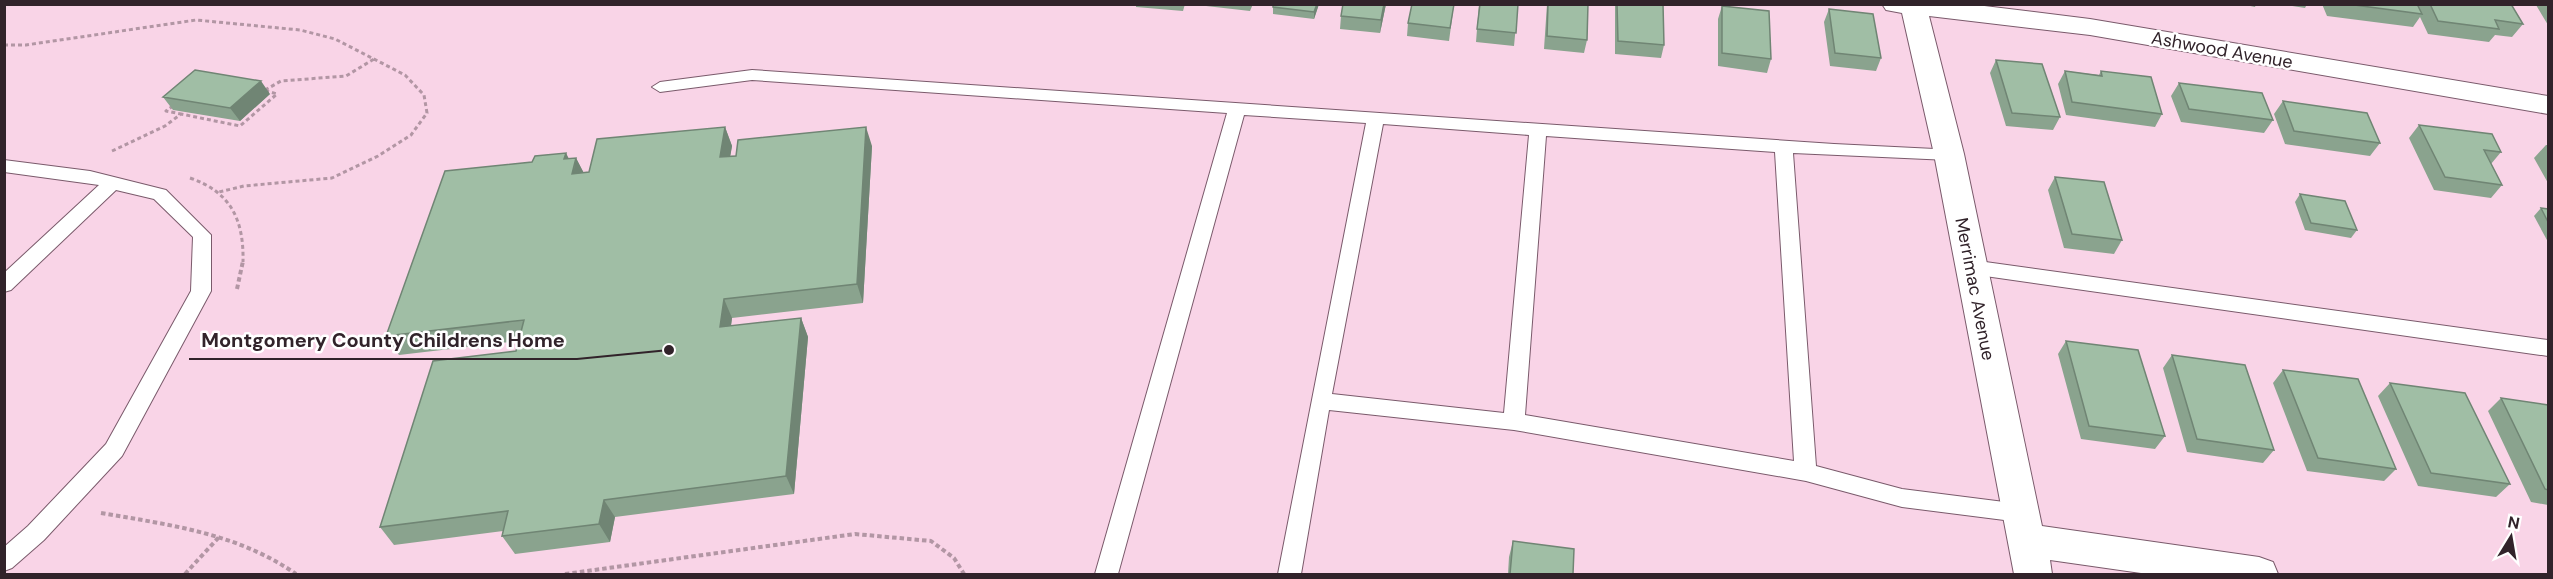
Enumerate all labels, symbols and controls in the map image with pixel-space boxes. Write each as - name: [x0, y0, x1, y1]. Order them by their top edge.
- street label: Ashwood Avenue: [2149, 26, 2295, 74]
- street label: Merrimac Avenue: [1949, 215, 2001, 363]
- callout: Montgomery County Childrens Home: [189, 321, 577, 359]
- text: Montgomery County Childrens Home: [201, 327, 565, 353]
- north arrow: [2481, 507, 2541, 567]
- text: N: [2506, 511, 2521, 534]

